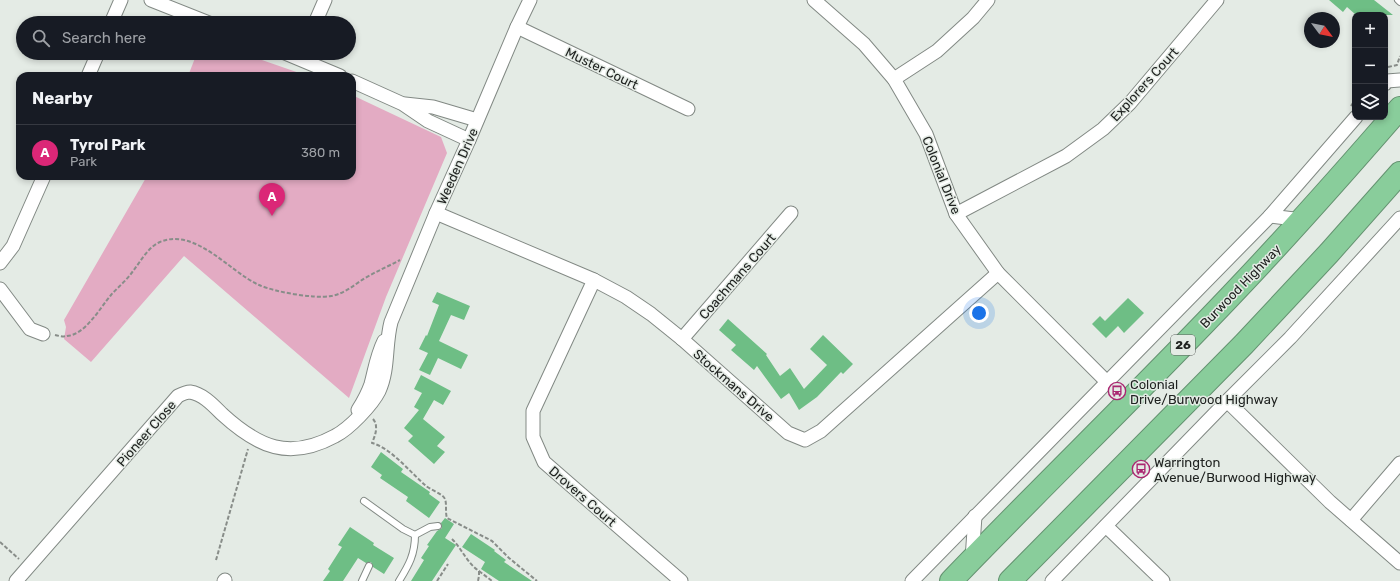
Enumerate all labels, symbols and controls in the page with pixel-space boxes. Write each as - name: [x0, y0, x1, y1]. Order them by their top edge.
- north arrow: [1304, 12, 1340, 48]
- map controls: [1352, 12, 1388, 120]
- button: +: [1352, 12, 1388, 48]
- search box: [16, 16, 356, 60]
- icon: search: [30, 27, 52, 49]
- text: Search here: [62, 29, 146, 47]
- street label: Muster Court: [563, 44, 641, 92]
- street label: Explorers Court: [1107, 44, 1181, 124]
- button: −: [1352, 48, 1388, 84]
- button: layers: [1352, 84, 1388, 120]
- text: Nearby: [32, 88, 93, 108]
- street label: Weeden Drive: [434, 126, 481, 207]
- street label: Colonial Drive: [919, 134, 964, 216]
- text: Tyrol Park: [70, 136, 146, 154]
- text: A: [40, 145, 50, 160]
- text: 380 m: [301, 145, 340, 160]
- text: Park: [70, 154, 97, 169]
- pin: A: [259, 183, 285, 216]
- street label: Coachmans Court: [696, 230, 779, 322]
- street label: Burwood Highway: [1197, 242, 1285, 332]
- your location: [969, 303, 989, 323]
- road number: 26: [1171, 335, 1195, 355]
- street label: Stockmans Drive: [690, 346, 777, 425]
- place label: Colonial Drive/Burwood Highway: [1130, 377, 1278, 408]
- bus stop icon: Colonial Drive/Burwood Highway: [1107, 381, 1127, 401]
- street label: Pioneer Close: [114, 397, 179, 469]
- place label: Warrington Avenue/Burwood Highway: [1154, 455, 1316, 486]
- bus stop icon: Warrington Avenue/Burwood Highway: [1131, 459, 1151, 479]
- street label: Drovers Court: [546, 463, 619, 530]

